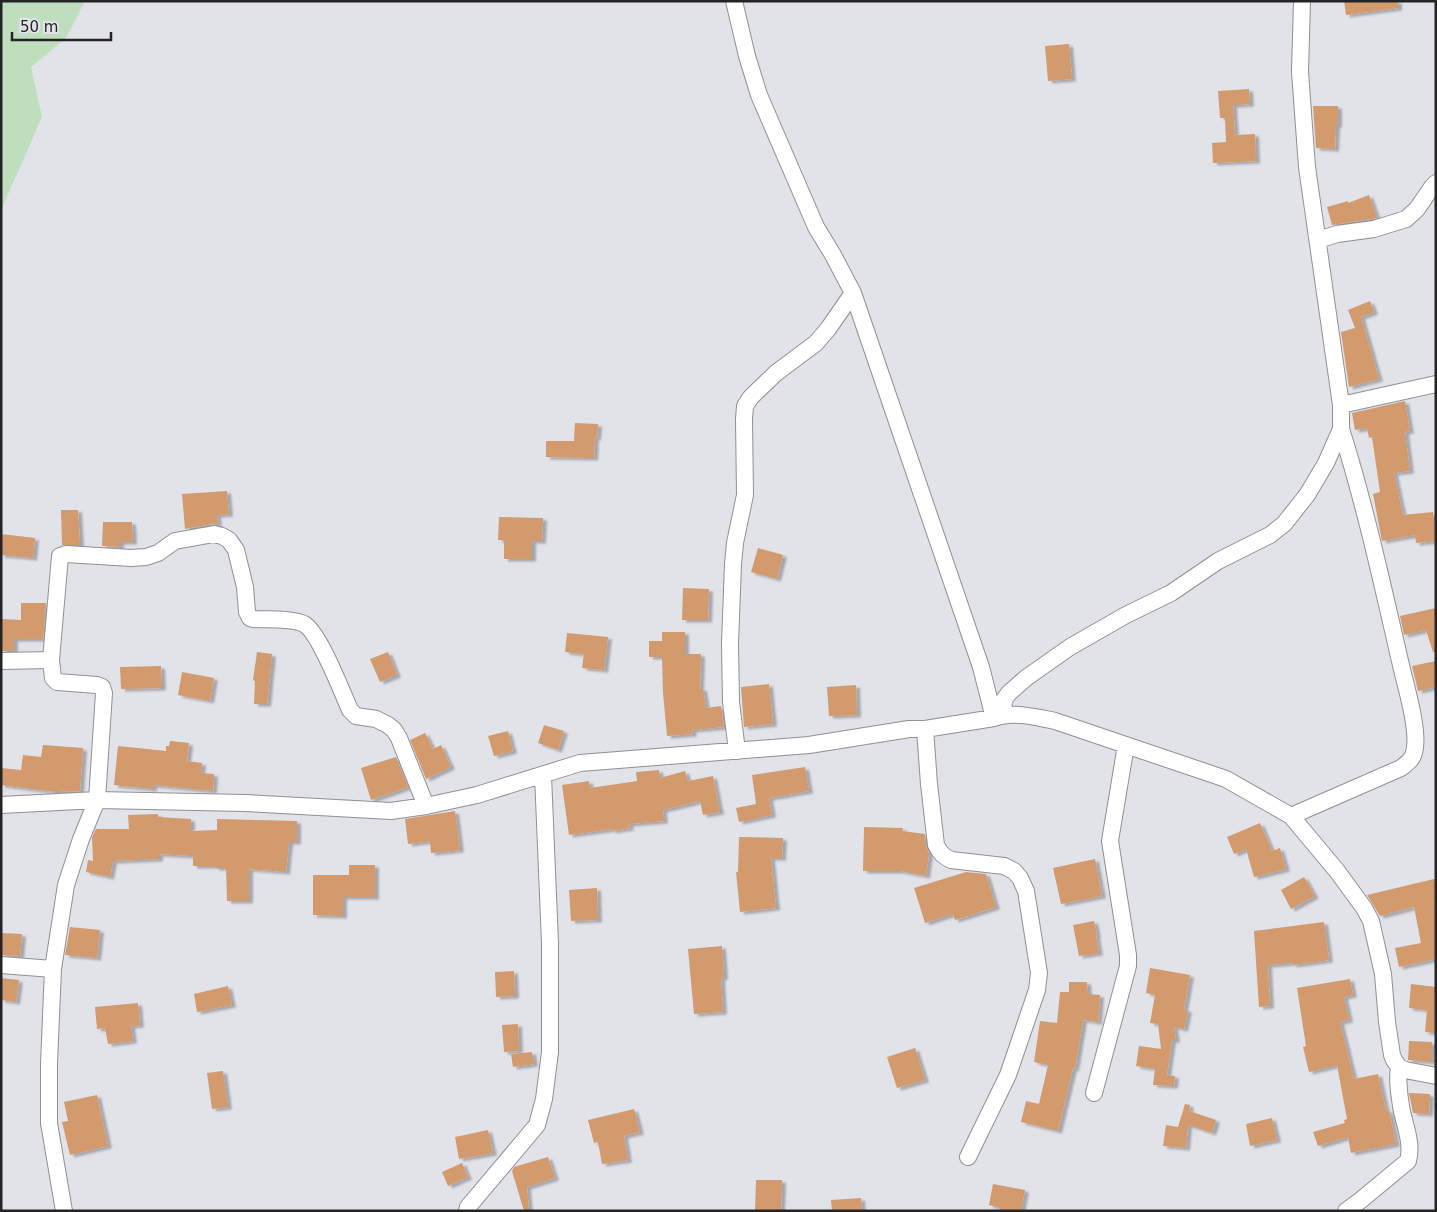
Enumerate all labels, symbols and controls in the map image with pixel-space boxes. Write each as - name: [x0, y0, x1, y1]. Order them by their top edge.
- scale bar: [12, 10, 111, 42]
- text: 50 m: [20, 18, 58, 36]

